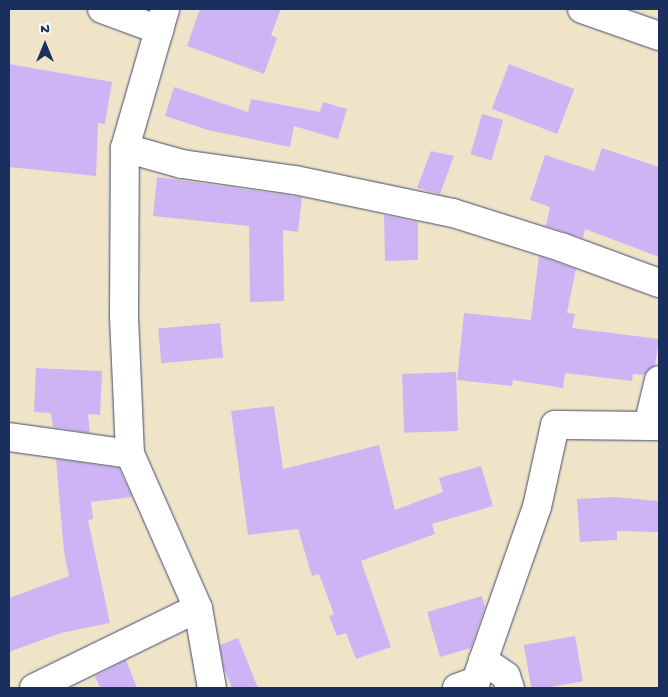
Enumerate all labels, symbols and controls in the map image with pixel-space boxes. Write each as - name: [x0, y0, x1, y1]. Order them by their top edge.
- north arrow: [20, 20, 70, 70]
- text: N: [40, 21, 50, 38]

